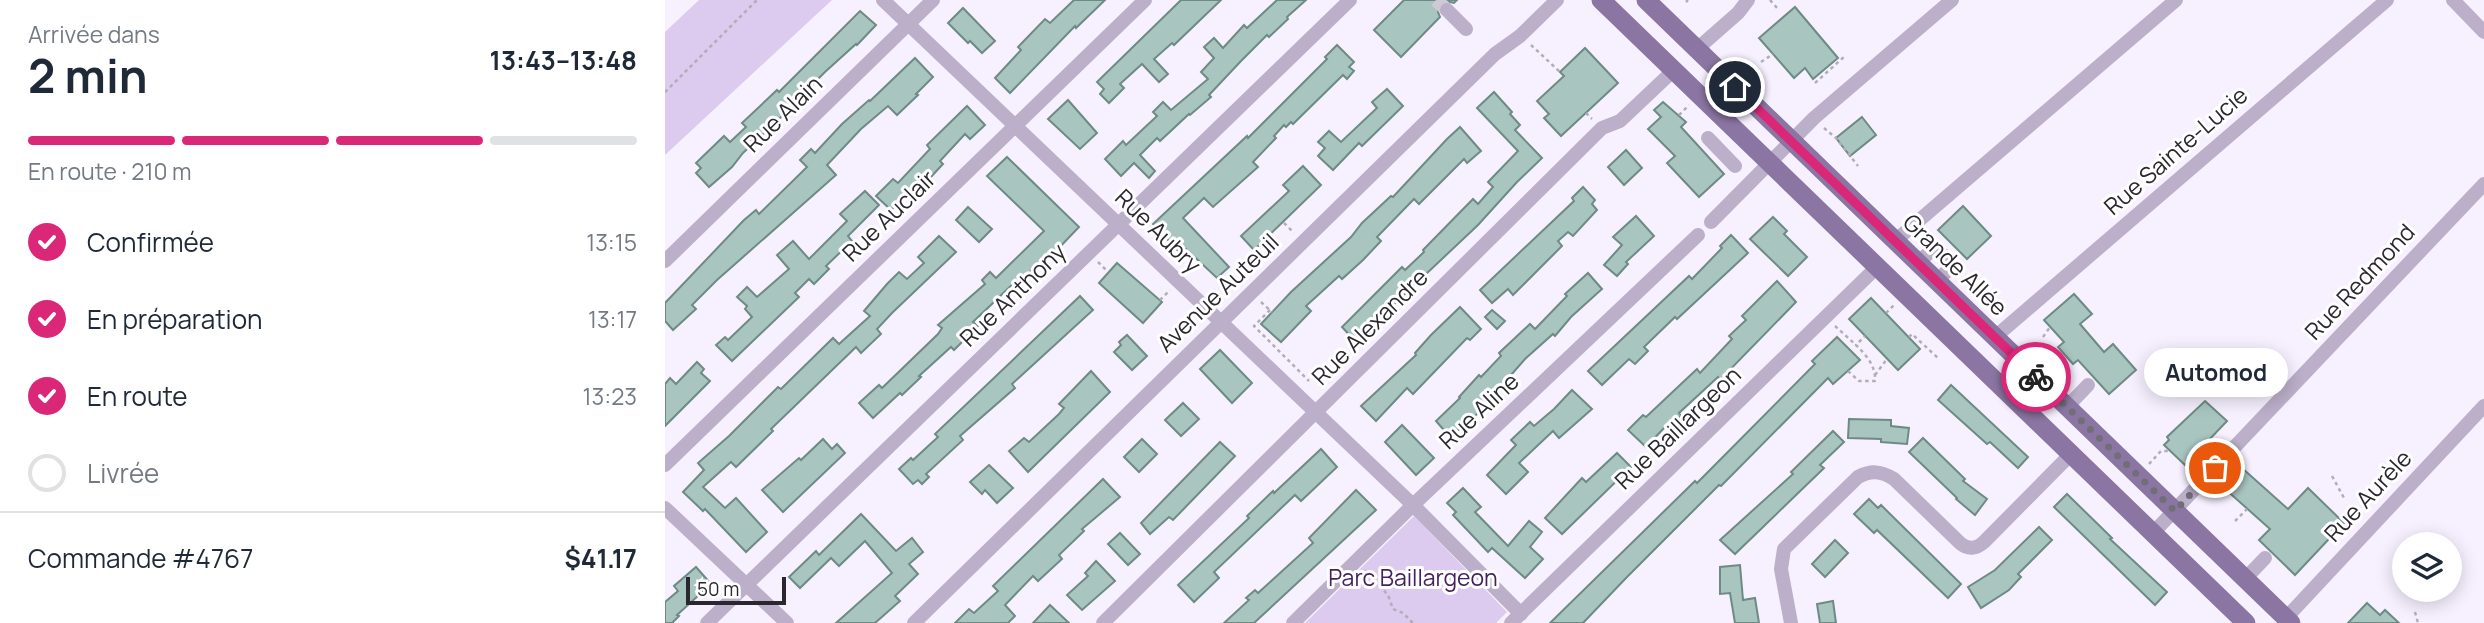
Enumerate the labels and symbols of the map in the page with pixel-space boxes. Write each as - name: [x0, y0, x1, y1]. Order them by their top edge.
- pin: [1705, 57, 1765, 117]
- street label: Rue Alain: [736, 68, 829, 159]
- street label: Rue Sainte-Lucie: [2097, 79, 2254, 222]
- street label: Rue Auclair: [835, 163, 942, 268]
- street label: Rue Aubry: [1109, 181, 1209, 279]
- street label: Grande Allée: [1896, 206, 2015, 322]
- street label: Rue Redmond: [2297, 216, 2421, 346]
- street label: Avenue Auteuil: [1149, 226, 1285, 359]
- street label: Rue Anthony: [952, 235, 1072, 353]
- street label: Rue Alexandre: [1304, 261, 1434, 391]
- courier: [2001, 342, 2071, 412]
- callout: Automod: [2143, 349, 2287, 398]
- street label: Rue Baillargeon: [1607, 359, 1747, 496]
- street label: Rue Aline: [1431, 365, 1525, 456]
- pin: [2185, 438, 2245, 498]
- street label: Rue Aurèle: [2316, 442, 2418, 548]
- park label: Parc Baillargeon: [1328, 561, 1498, 593]
- scale bar: [686, 574, 786, 606]

